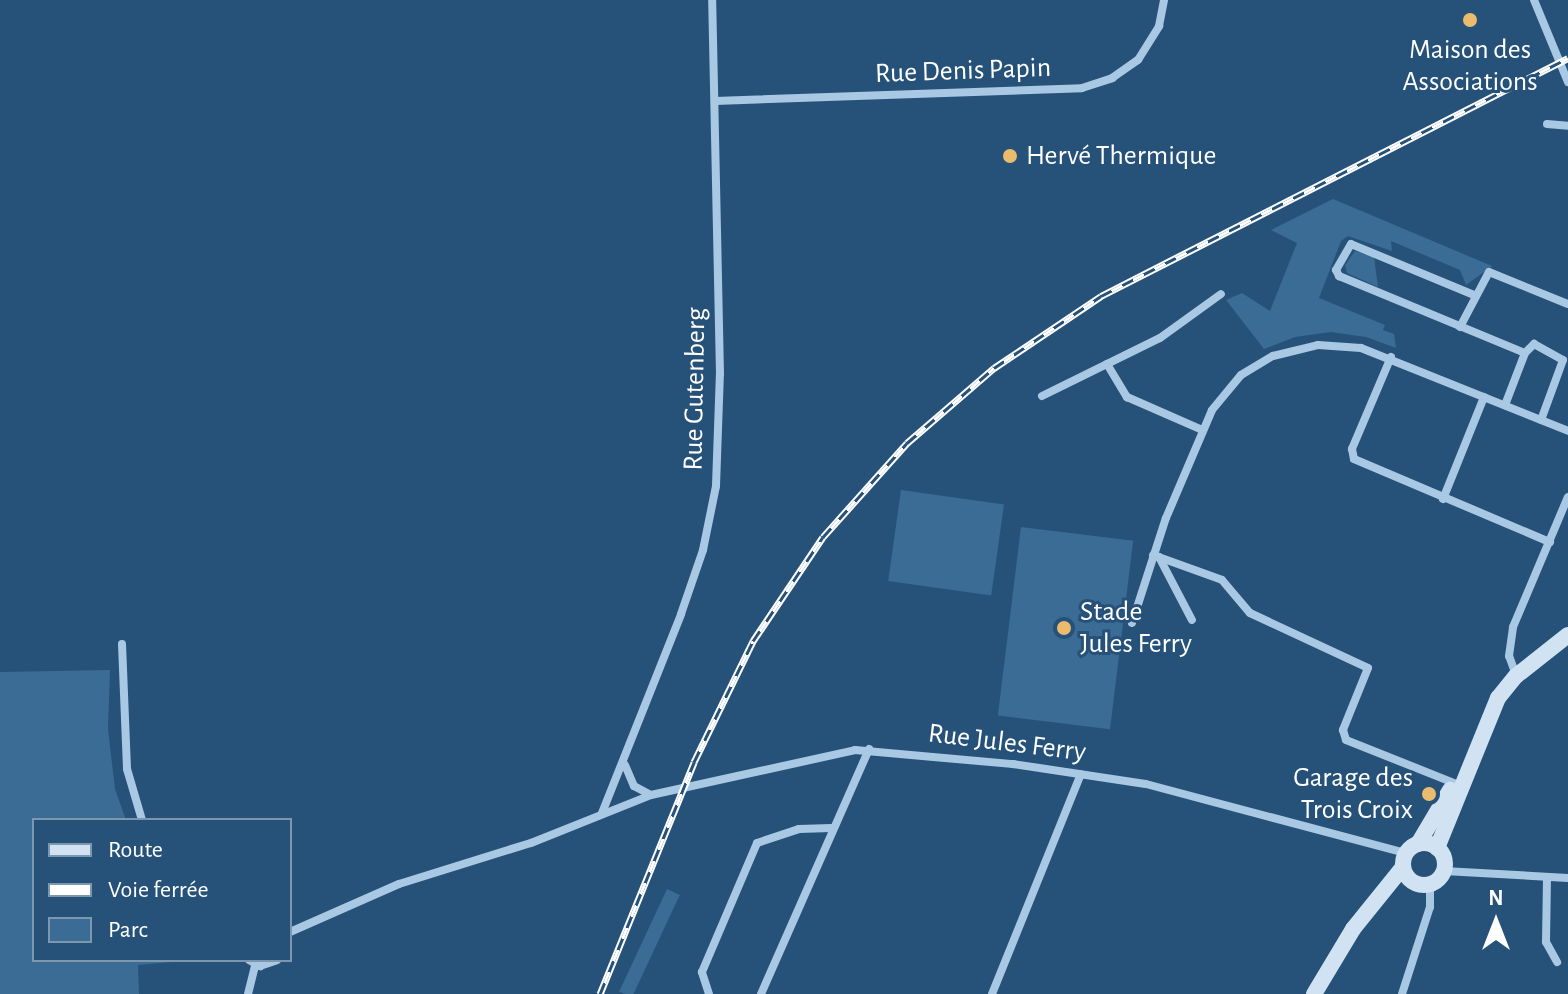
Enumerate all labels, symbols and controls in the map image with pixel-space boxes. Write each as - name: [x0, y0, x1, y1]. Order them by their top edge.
- marker: Maison des Associations: [1461, 11, 1479, 29]
- place label: Maison des Associations: [1402, 33, 1538, 99]
- street label: Rue Denis Papin: [874, 51, 1052, 91]
- place label: Hervé Thermique: [1026, 139, 1216, 173]
- marker: Hervé Thermique: [1001, 147, 1019, 165]
- street label: Rue Gutenberg: [677, 307, 713, 471]
- place label: Stade Jules Ferry: [1080, 595, 1192, 661]
- marker: Stade Jules Ferry: [1055, 619, 1073, 637]
- street label: Rue Jules Ferry: [926, 717, 1088, 769]
- place label: Garage des Trois Croix: [1293, 761, 1413, 827]
- marker: Garage des Trois Croix: [1420, 785, 1438, 803]
- legend: [32, 818, 292, 962]
- text: Route: [108, 838, 163, 862]
- text: Voie ferrée: [108, 878, 209, 902]
- north arrow: [1456, 882, 1536, 962]
- text: N: [1488, 887, 1504, 909]
- text: Parc: [108, 918, 148, 942]

